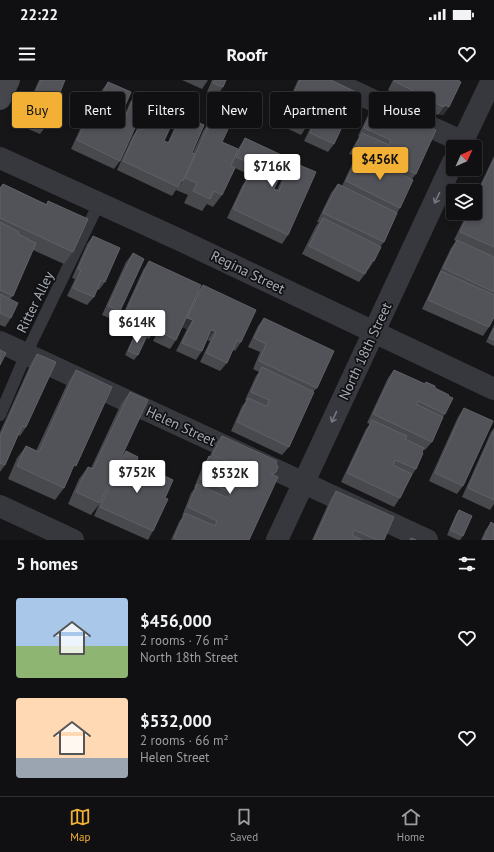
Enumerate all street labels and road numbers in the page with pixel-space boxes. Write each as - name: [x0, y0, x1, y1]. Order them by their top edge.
- street label: Regina Street: [208, 246, 288, 298]
- street label: Ritter Alley: [12, 268, 58, 336]
- street label: North 18th Street: [335, 299, 396, 403]
- street label: Helen Street: [143, 402, 219, 450]

